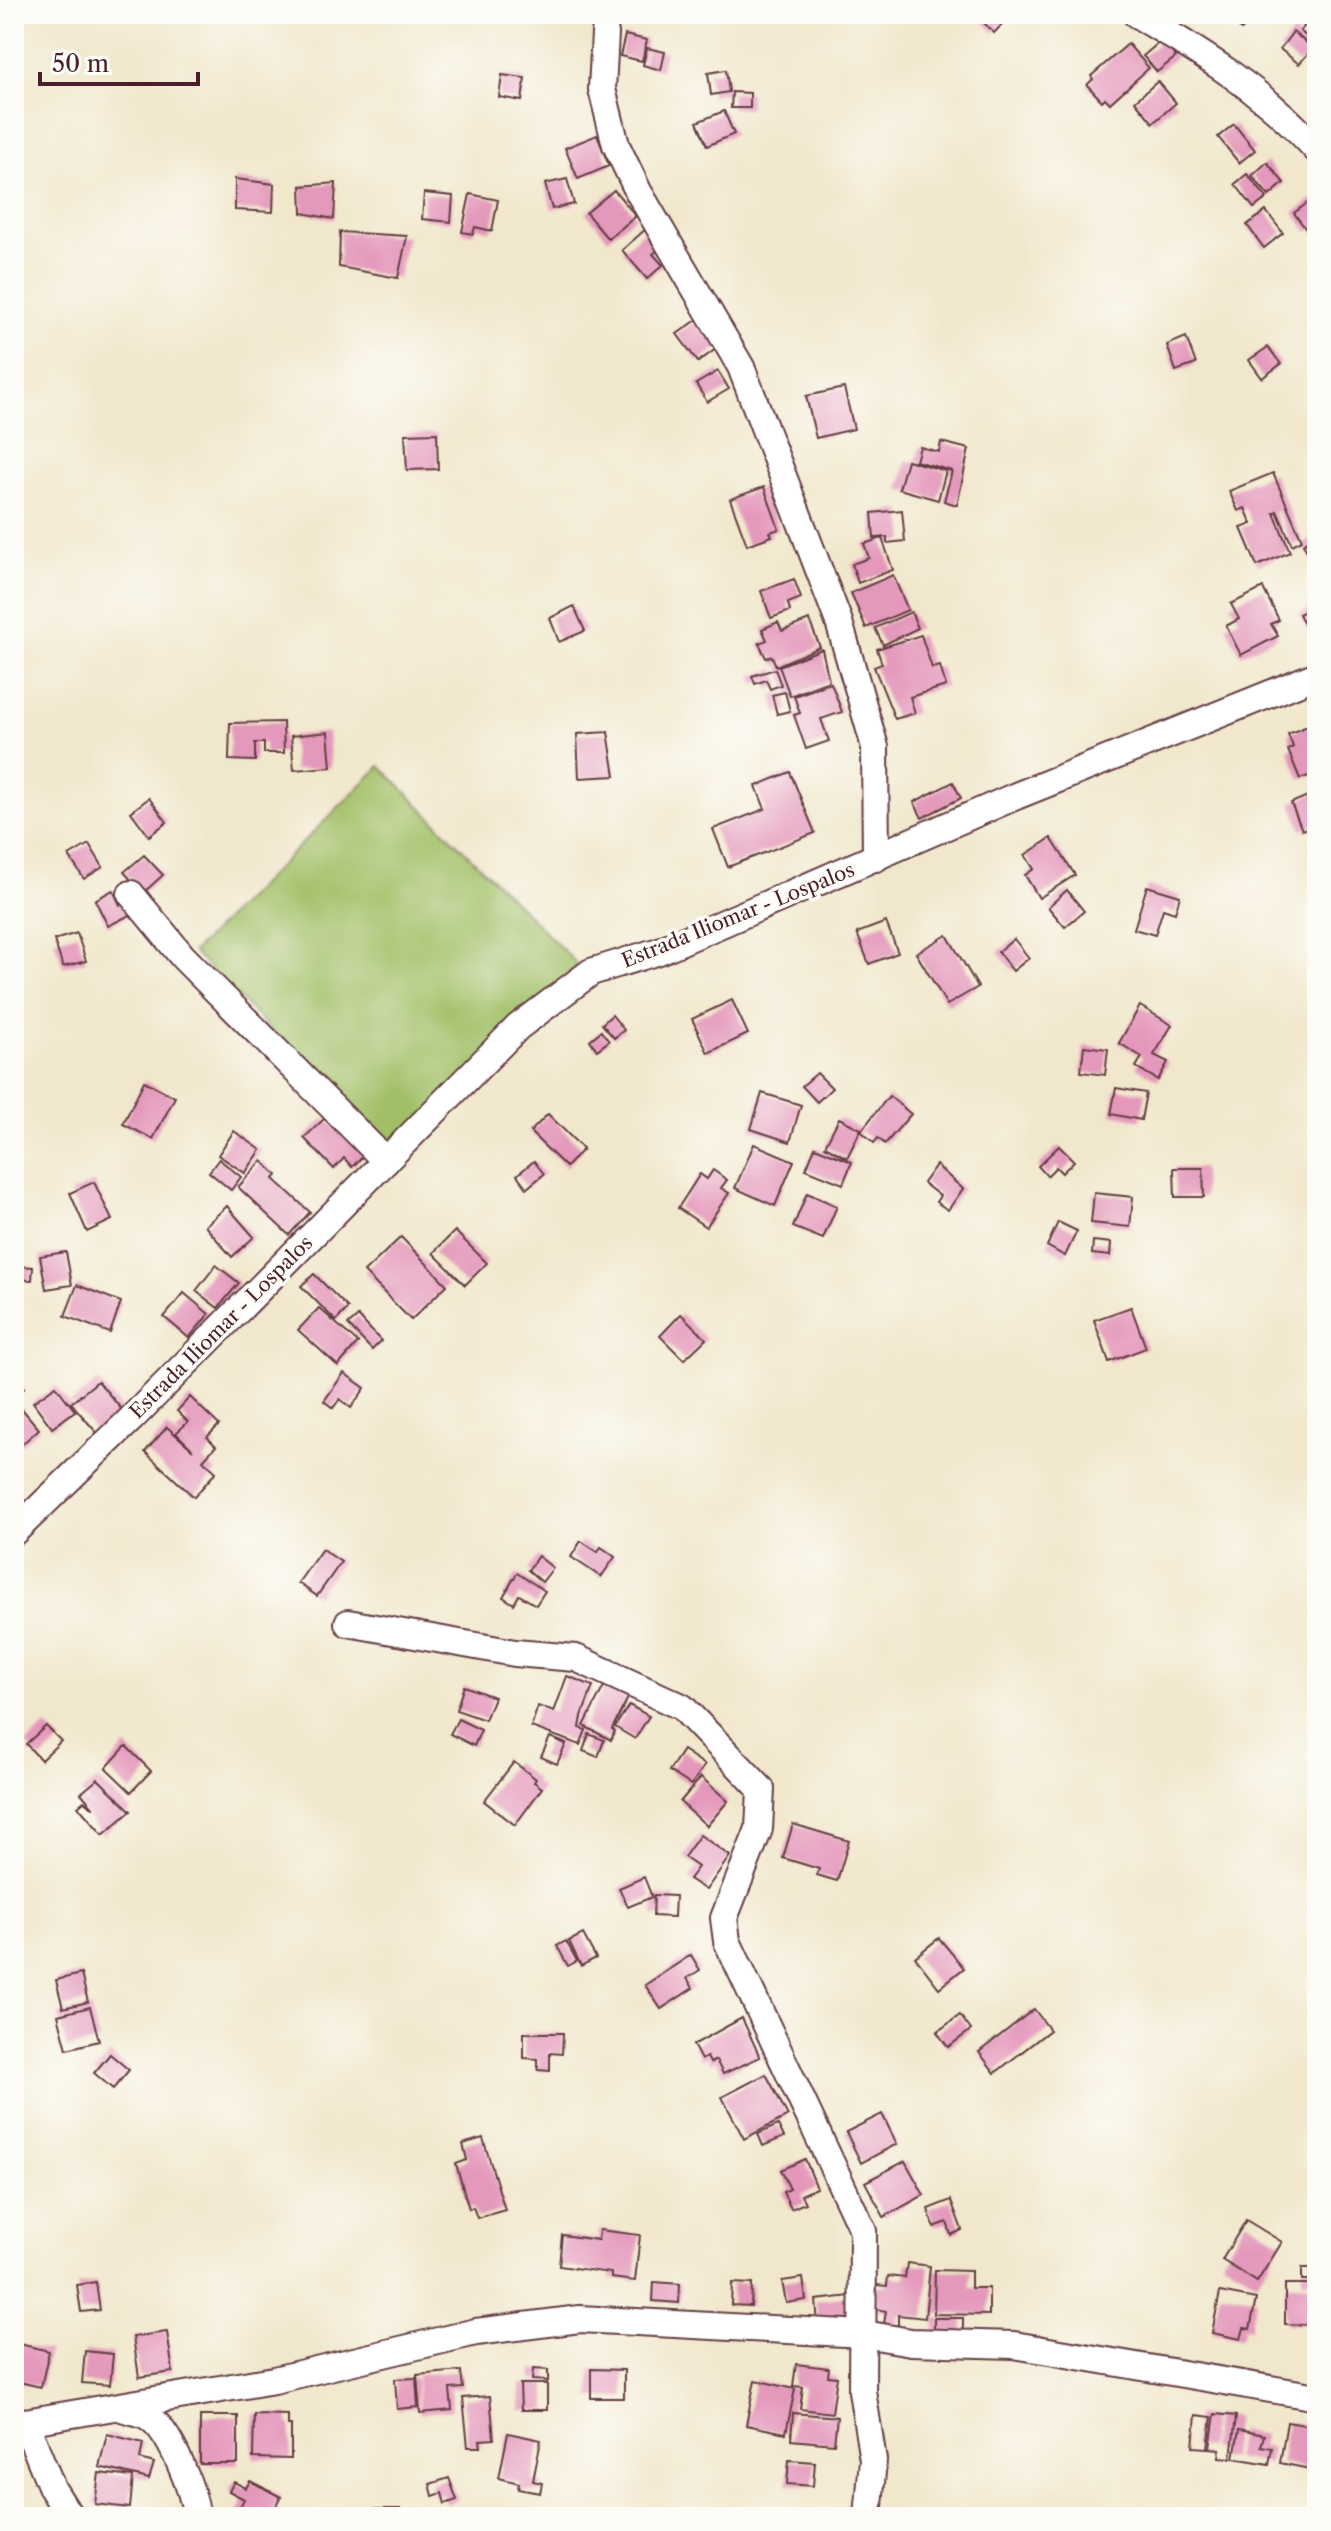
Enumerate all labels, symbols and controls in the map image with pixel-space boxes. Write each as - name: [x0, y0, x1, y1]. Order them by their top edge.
- scale bar: [40, 36, 198, 86]
- text: 50 m: [52, 49, 109, 78]
- street label: Estrada Iliomar - Lospalos: [618, 857, 858, 973]
- street label: Estrada Iliomar - Lospalos: [125, 1231, 317, 1423]

